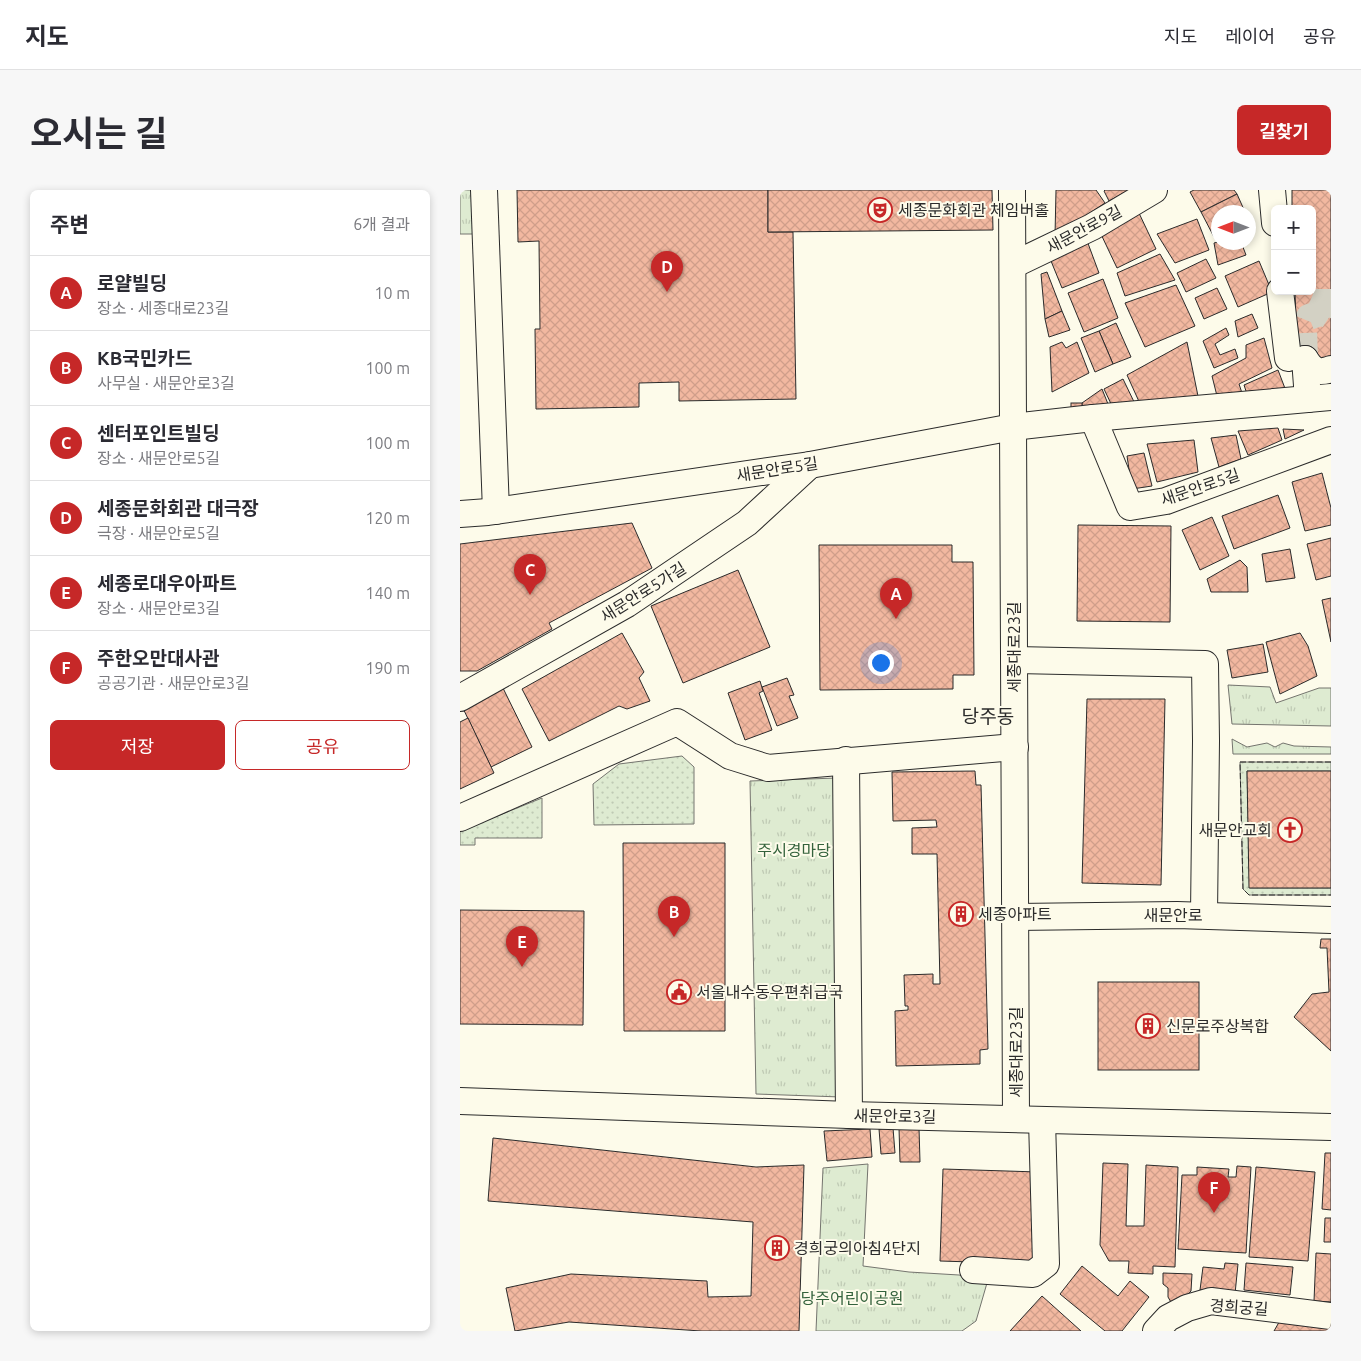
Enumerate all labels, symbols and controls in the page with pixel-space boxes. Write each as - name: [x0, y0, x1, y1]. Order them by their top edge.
- text: 지도: [25, 23, 69, 50]
- text: 지도: [1164, 26, 1197, 46]
- text: 레이어: [1225, 26, 1275, 46]
- text: 공유: [1303, 26, 1336, 46]
- button: 길찾기: [1237, 105, 1331, 155]
- text: 오시는 길: [30, 113, 167, 153]
- theatre icon: 세종문화회관 체임버홀: [867, 197, 893, 223]
- place label: 세종문화회관 체임버홀: [898, 201, 1049, 219]
- street label: 새문안로9길: [1043, 202, 1125, 256]
- north arrow: [1211, 205, 1256, 250]
- map controls: [1271, 205, 1316, 295]
- button: +: [1271, 205, 1316, 250]
- text: 주변: [50, 212, 89, 236]
- text: 6개 결과: [353, 215, 410, 233]
- button: −: [1271, 250, 1316, 295]
- pin: D: [651, 251, 683, 292]
- text: 로얄빌딩: [97, 272, 167, 294]
- text: A: [60, 284, 72, 302]
- text: 10 m: [374, 284, 410, 302]
- text: 장소 · 세종대로23길: [97, 299, 229, 317]
- text: KB국민카드: [97, 347, 192, 369]
- text: B: [61, 359, 71, 377]
- text: 100 m: [365, 359, 410, 377]
- text: 사무실 · 새문안로3길: [97, 374, 235, 392]
- text: 센터포인트빌딩: [97, 422, 219, 444]
- text: C: [61, 434, 71, 452]
- text: 100 m: [365, 434, 410, 452]
- text: 장소 · 새문안로5길: [97, 449, 220, 467]
- street label: 새문안로5길: [735, 454, 819, 484]
- street label: 새문안로5길: [1158, 465, 1242, 509]
- text: 세종문화회관 대극장: [97, 497, 259, 519]
- text: D: [60, 509, 72, 527]
- text: 120 m: [365, 509, 410, 527]
- text: 극장 · 새문안로5길: [97, 524, 220, 542]
- pin: C: [514, 554, 546, 595]
- street label: 새문안로5가길: [597, 559, 689, 625]
- text: 세종로대우아파트: [97, 572, 237, 594]
- pin: A: [880, 578, 912, 619]
- text: E: [61, 584, 71, 602]
- text: 140 m: [365, 584, 410, 602]
- text: 장소 · 새문안로3길: [97, 599, 220, 617]
- street label: 세종대로23길: [1005, 601, 1023, 693]
- text: 주한오만대사관: [97, 647, 219, 669]
- your location: [868, 650, 894, 676]
- text: F: [62, 659, 71, 677]
- text: 190 m: [365, 659, 410, 677]
- text: 공공기관 · 새문안로3길: [97, 674, 250, 692]
- district label: 당주동: [962, 705, 1014, 727]
- button: 저장: [50, 720, 225, 770]
- button: 공유: [235, 720, 410, 770]
- church icon: 새문안교회: [1277, 817, 1303, 843]
- place label: 새문안교회: [1198, 821, 1272, 839]
- park label: 주시경마당: [757, 841, 831, 859]
- pin: B: [658, 896, 690, 937]
- building icon: 세종아파트: [948, 901, 974, 927]
- place label: 세종아파트: [978, 905, 1052, 923]
- street label: 새문안로: [1144, 906, 1203, 924]
- pin: E: [506, 926, 538, 967]
- public building icon: 서울내수동우편취급국: [666, 979, 692, 1005]
- place label: 서울내수동우편취급국: [696, 983, 843, 1001]
- street label: 세종대로23길: [1007, 1006, 1025, 1098]
- building icon: 신문로주상복합: [1135, 1013, 1161, 1039]
- place label: 신문로주상복합: [1166, 1017, 1269, 1035]
- street label: 새문안로3길: [854, 1106, 936, 1126]
- pin: F: [1198, 1172, 1230, 1213]
- building icon: 경희궁의아침4단지: [764, 1235, 790, 1261]
- place label: 경희궁의아침4단지: [794, 1239, 921, 1257]
- park label: 당주어린이공원: [800, 1289, 904, 1307]
- street label: 경희궁길: [1209, 1296, 1269, 1318]

